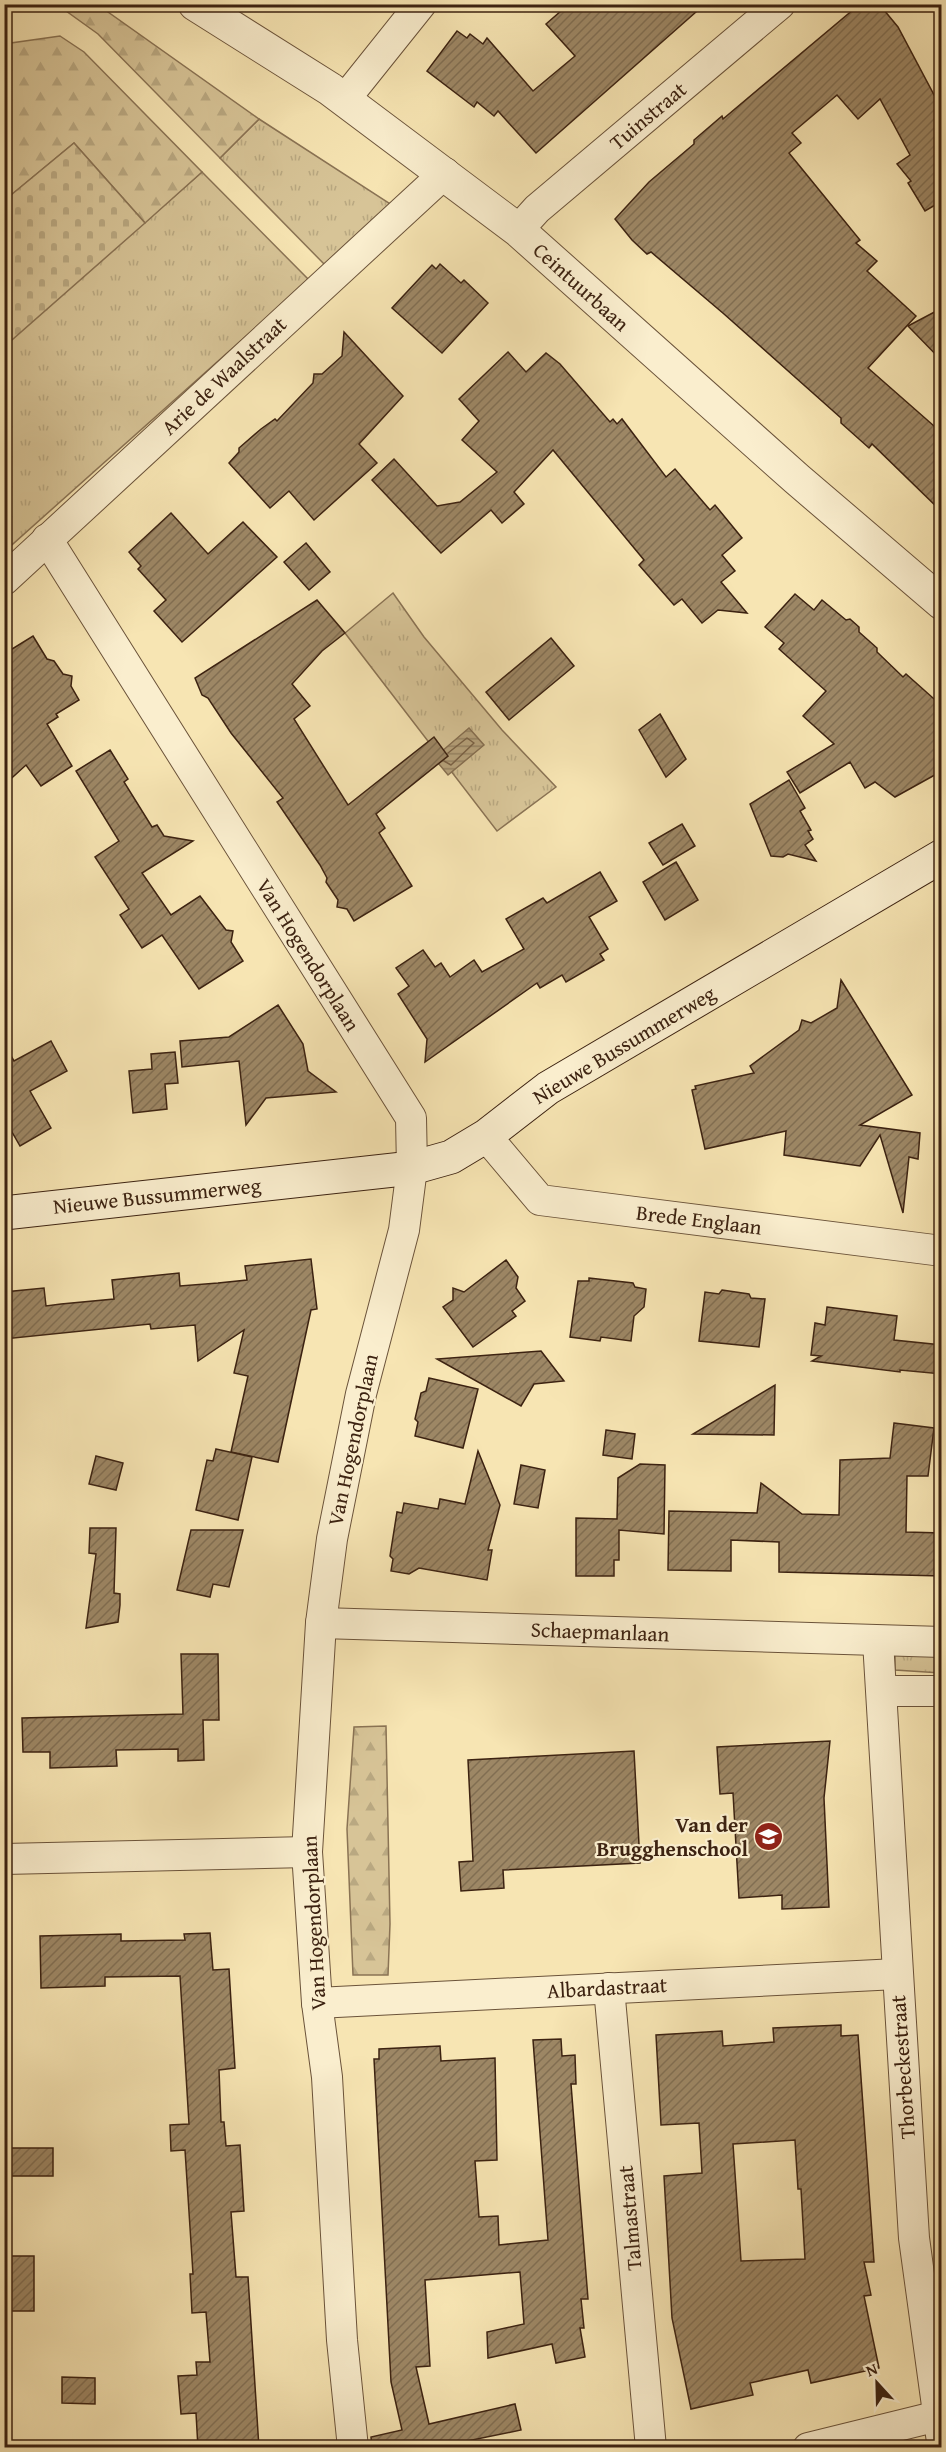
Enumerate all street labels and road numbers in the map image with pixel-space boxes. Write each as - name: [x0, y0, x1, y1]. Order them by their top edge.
- street label: Tuinstraat: [602, 74, 693, 157]
- street label: Ceintuurbaan: [526, 235, 637, 339]
- street label: Arie de Waalstraat: [154, 309, 294, 442]
- street label: Van Hogendorplaan: [249, 872, 368, 1037]
- street label: Nieuwe Bussummerweg: [526, 977, 722, 1112]
- street label: Nieuwe Bussummerweg: [52, 1169, 263, 1222]
- street label: Brede Englaan: [635, 1196, 764, 1243]
- street label: Van Hogendorplaan: [319, 1351, 386, 1529]
- street label: Schaepmanlaan: [530, 1614, 670, 1649]
- street label: Van Hogendorplaan: [293, 1835, 334, 2011]
- street label: Albardastraat: [546, 1969, 669, 2006]
- street label: Thorbeckestraat: [882, 1993, 923, 2140]
- street label: Talmastraat: [609, 2164, 650, 2272]

